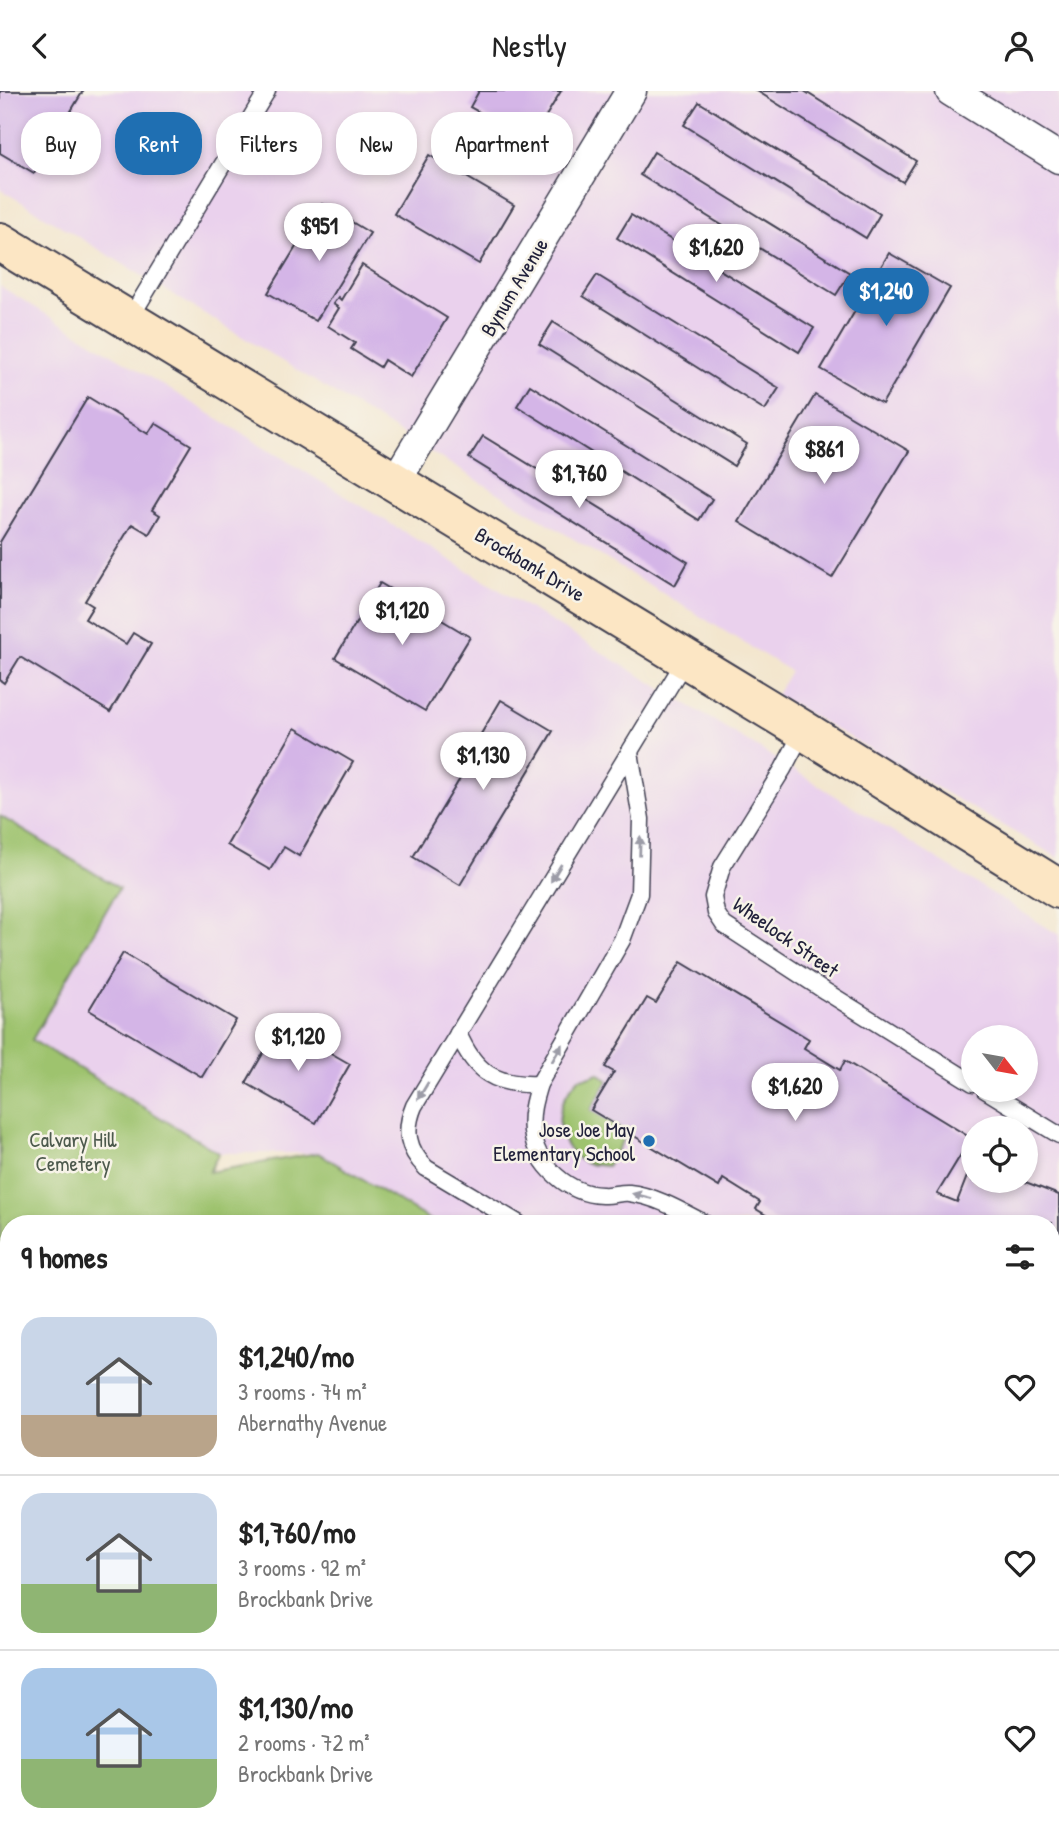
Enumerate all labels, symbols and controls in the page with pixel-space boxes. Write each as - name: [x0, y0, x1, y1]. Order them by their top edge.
- text: Nestly: [492, 24, 567, 67]
- icon: back: [21, 27, 59, 65]
- icon: person: [1000, 27, 1038, 65]
- chip: Buy: [21, 112, 101, 175]
- chip: Rent: [115, 112, 202, 175]
- chip: Filters: [216, 112, 322, 175]
- chip: New: [336, 112, 417, 175]
- chip: Apartment: [431, 112, 573, 175]
- pin: $951: [278, 204, 360, 263]
- text: $951: [300, 210, 338, 241]
- pin: $1,620: [659, 225, 773, 284]
- text: $1,620: [689, 231, 743, 262]
- street label: Bynum Avenue: [473, 232, 555, 342]
- pin: $1,240: [829, 268, 943, 328]
- text: $1,240: [859, 275, 913, 306]
- pin: $861: [783, 427, 865, 486]
- text: $861: [804, 433, 844, 464]
- pin: $1,760: [522, 451, 636, 510]
- text: $1,760: [551, 457, 607, 488]
- street label: Brockbank Drive: [470, 520, 590, 608]
- pin: $1,120: [345, 587, 459, 647]
- text: $1,120: [375, 594, 429, 625]
- pin: $1,130: [426, 733, 540, 792]
- text: $1,130: [456, 739, 510, 770]
- one-way arrow: [635, 835, 646, 857]
- one-way arrow: [549, 863, 562, 882]
- street label: Wheelock Street: [727, 890, 845, 985]
- pin: $1,120: [241, 1013, 355, 1073]
- text: $1,120: [271, 1020, 325, 1051]
- north arrow: [961, 1025, 1038, 1103]
- map controls: [961, 1025, 1038, 1193]
- one-way arrow: [551, 1044, 563, 1063]
- pin: $1,620: [738, 1063, 852, 1123]
- text: $1,620: [768, 1070, 822, 1101]
- one-way arrow: [416, 1082, 429, 1101]
- place label: Jose Joe May Elementary School: [493, 1115, 635, 1168]
- button: locate: [961, 1116, 1038, 1193]
- park label: Calvary Hill Cemetery: [29, 1125, 118, 1178]
- marker: Jose Joe May Elementary School: [641, 1133, 657, 1149]
- one-way arrow: [631, 1190, 653, 1201]
- text: 9 homes: [21, 1237, 108, 1277]
- icon: filters: [1001, 1238, 1039, 1276]
- text: $1,240/mo: [238, 1336, 354, 1376]
- icon: home: [77, 1345, 161, 1429]
- icon: heart: [1001, 1368, 1039, 1406]
- text: 3 rooms · 74 m²: [238, 1376, 367, 1407]
- text: Abernathy Avenue: [238, 1407, 387, 1438]
- text: $1,760/mo: [238, 1512, 356, 1552]
- icon: home: [77, 1521, 161, 1605]
- icon: heart: [1001, 1544, 1039, 1582]
- text: 3 rooms · 92 m²: [238, 1552, 366, 1583]
- text: Brockbank Drive: [238, 1583, 373, 1614]
- text: $1,130/mo: [238, 1687, 353, 1727]
- icon: home: [77, 1696, 161, 1780]
- icon: heart: [1001, 1719, 1039, 1757]
- text: 2 rooms · 72 m²: [238, 1727, 370, 1758]
- text: Brockbank Drive: [238, 1758, 373, 1789]

